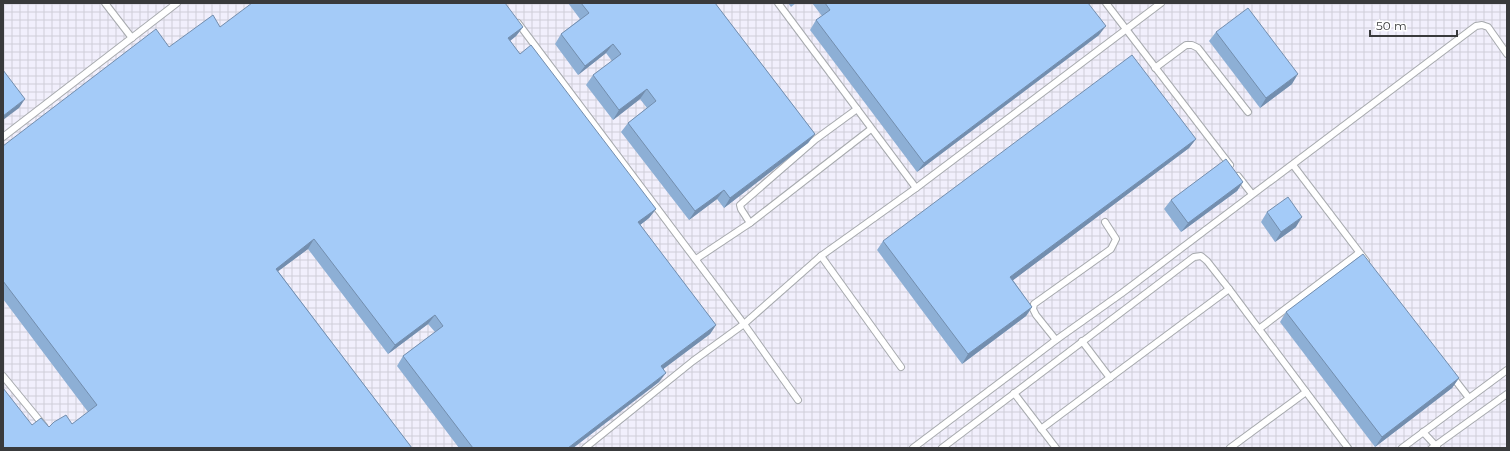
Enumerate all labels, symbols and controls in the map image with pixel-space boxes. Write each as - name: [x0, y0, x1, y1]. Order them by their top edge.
- scale bar: [1370, 12, 1457, 38]
- text: 50 m: [1376, 18, 1407, 33]

